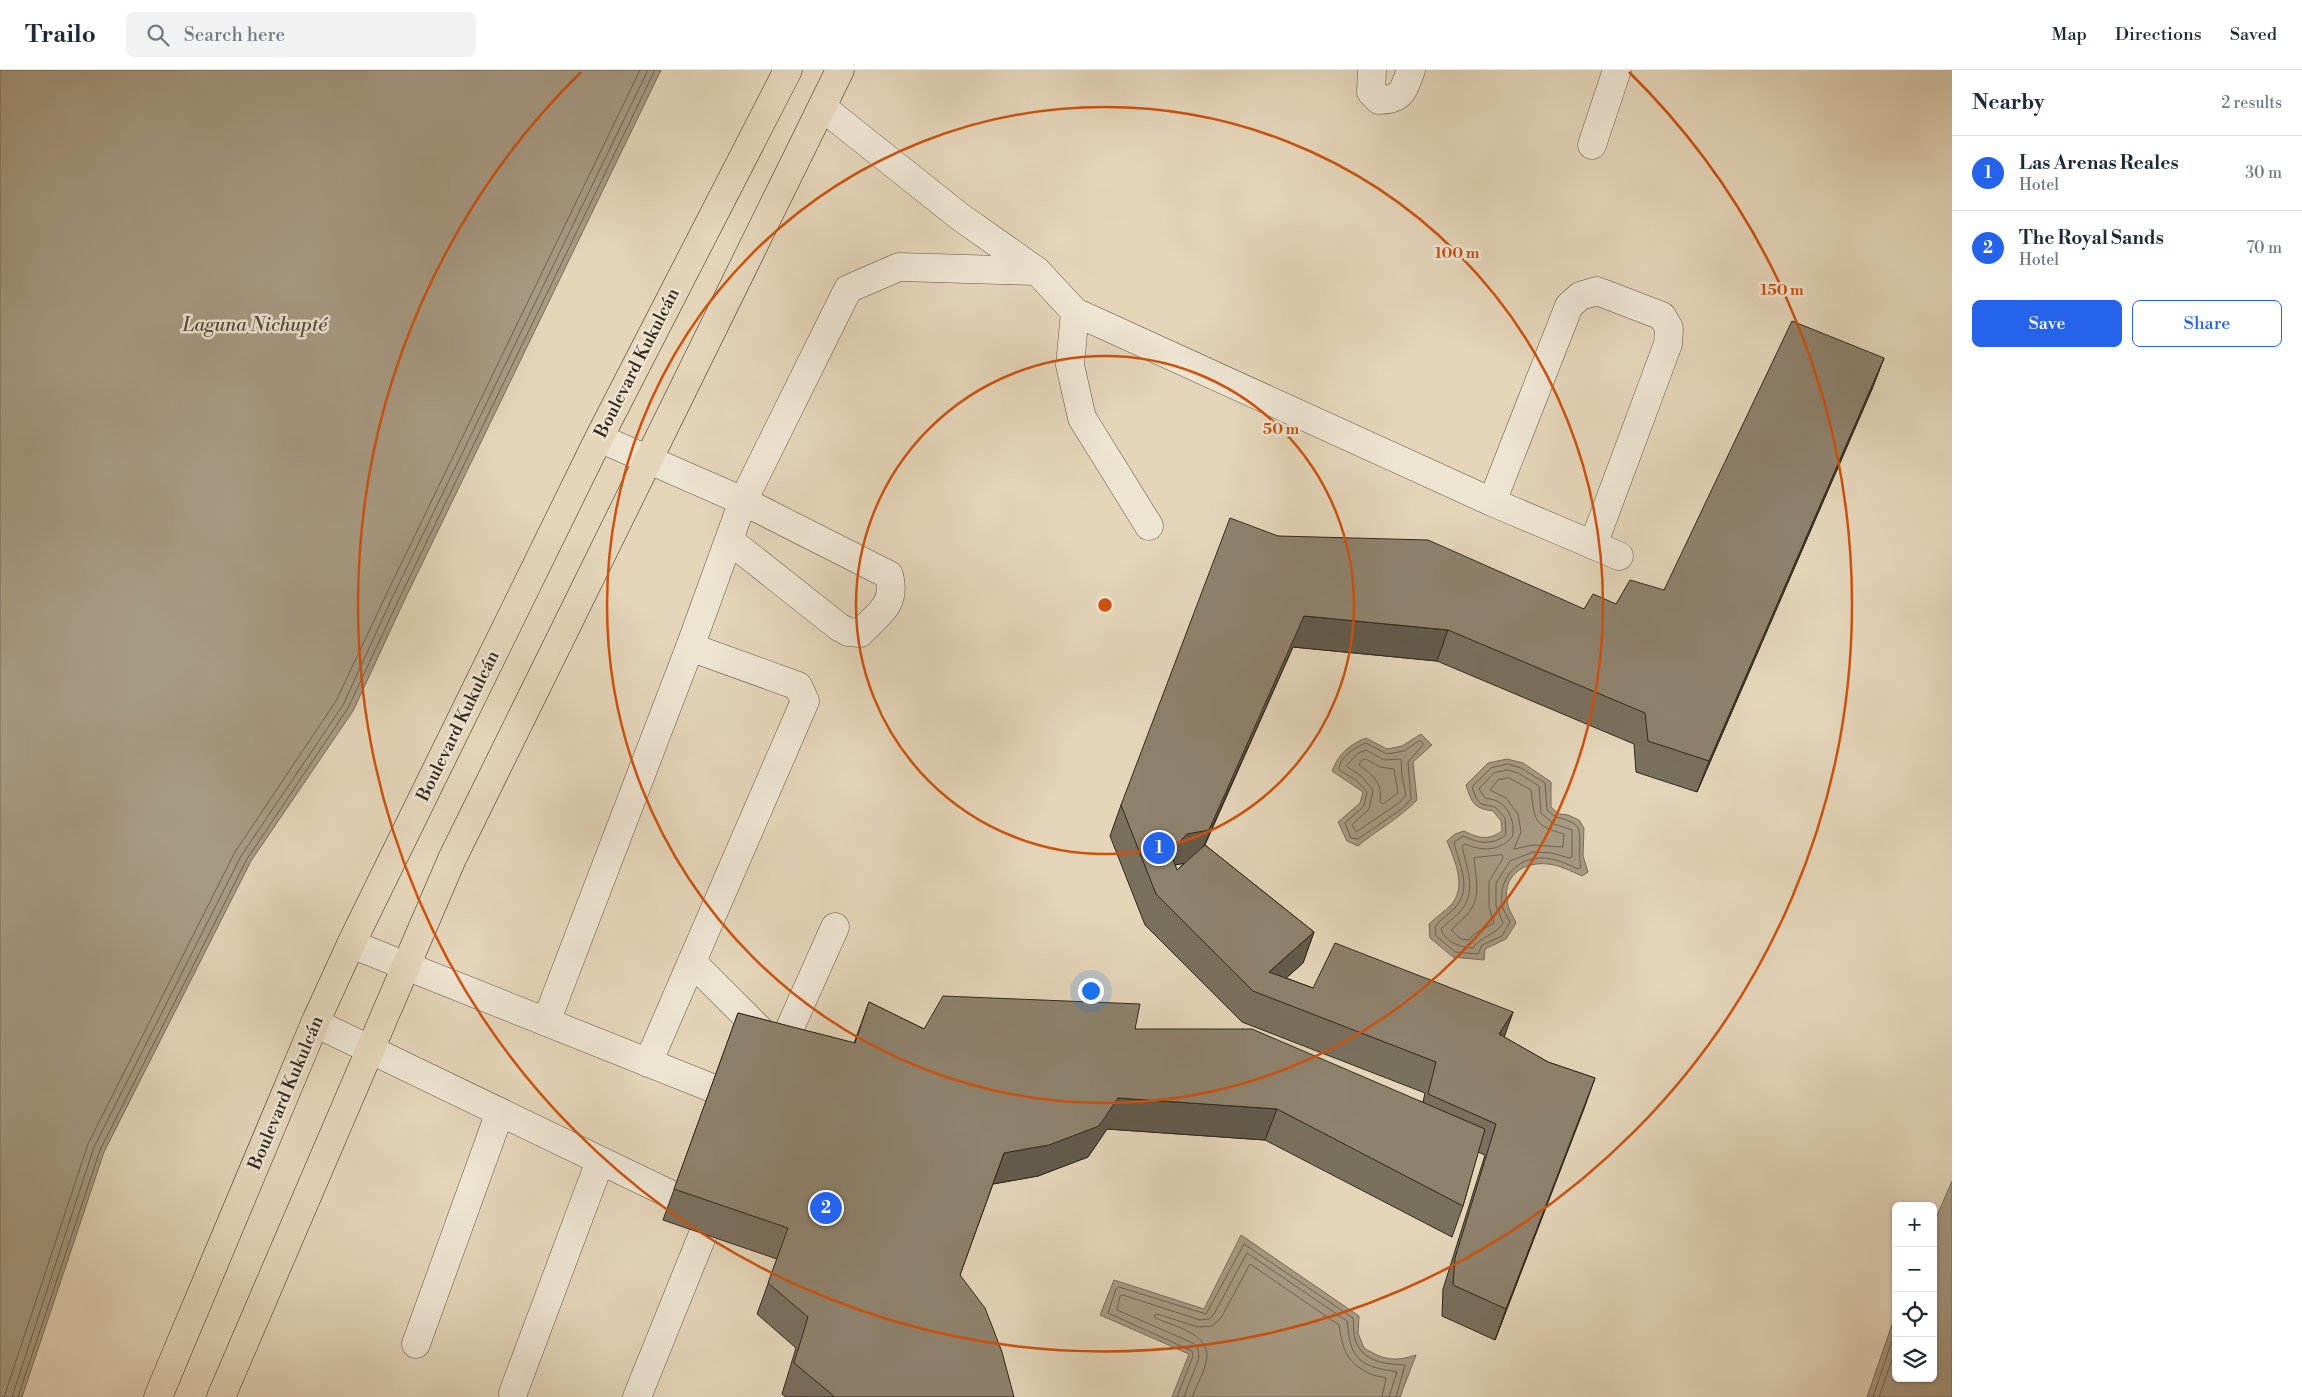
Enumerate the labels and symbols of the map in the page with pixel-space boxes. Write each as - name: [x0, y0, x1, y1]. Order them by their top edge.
- text: 100 m: [1435, 244, 1480, 263]
- text: 150 m: [1760, 281, 1804, 300]
- street label: Boulevard Kukulcán: [589, 284, 685, 443]
- water label: Laguna Nichupté: [182, 313, 328, 337]
- text: 50 m: [1263, 420, 1299, 439]
- centre of rings: [1096, 596, 1114, 614]
- street label: Boulevard Kukulcán: [411, 647, 505, 806]
- pin: 1: [1143, 829, 1175, 867]
- your location: [1078, 978, 1104, 1004]
- street label: Boulevard Kukulcán: [243, 1012, 329, 1174]
- pin: 2: [810, 1189, 842, 1227]

